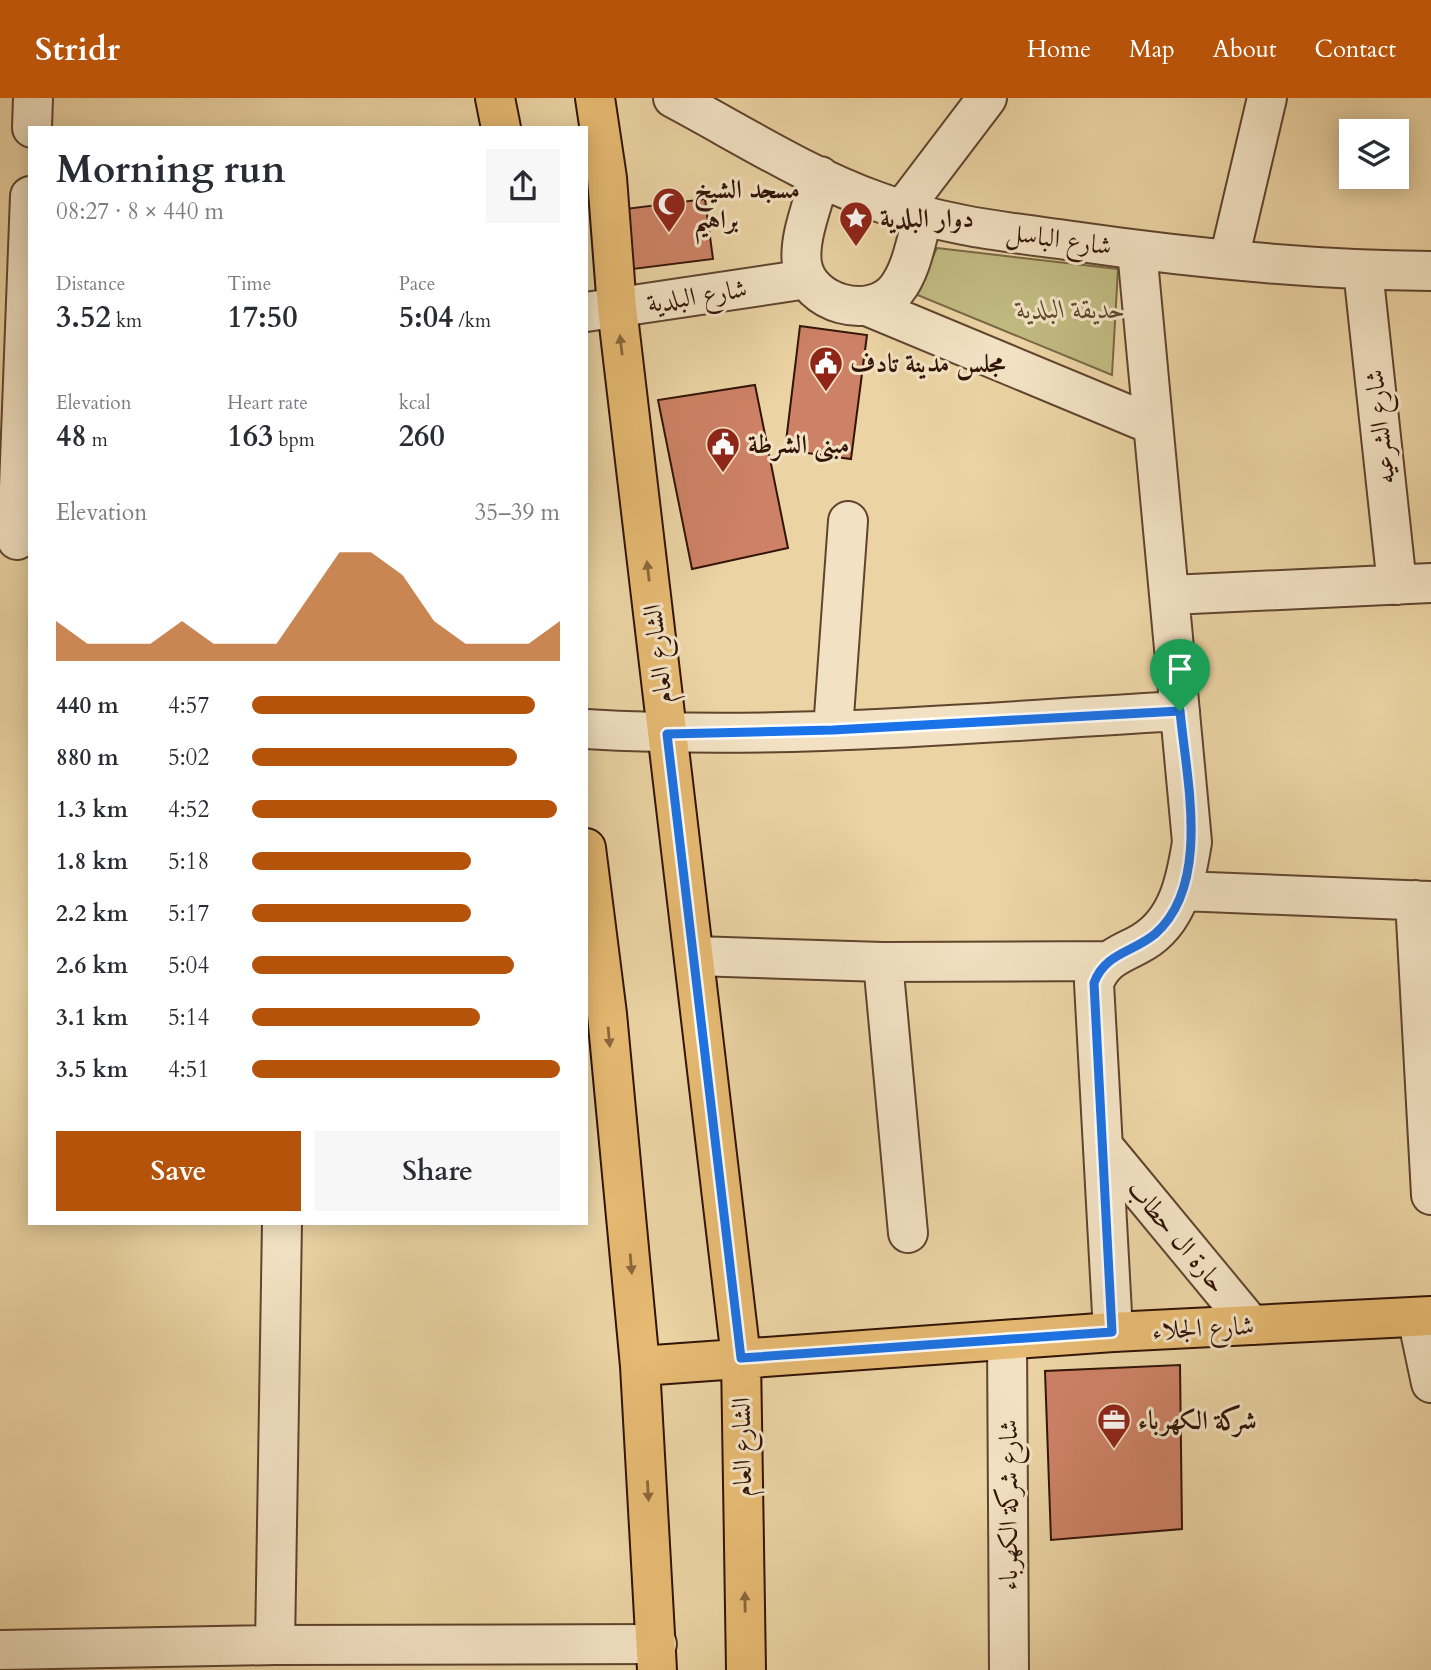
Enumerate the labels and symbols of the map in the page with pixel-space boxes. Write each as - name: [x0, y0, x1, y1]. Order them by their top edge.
- place label: مسجد الشيخ براهيم: [694, 172, 800, 245]
- mosque icon: مسجد الشيخ براهيم: [650, 185, 688, 234]
- place icon: دوار البلدية: [837, 199, 875, 248]
- place label: دوار البلدية: [880, 201, 974, 236]
- street label: شارع الباسل: [1003, 214, 1114, 268]
- street label: شارع البلدية: [644, 271, 750, 325]
- park label: حديقة البلدية: [1015, 292, 1125, 327]
- one-way arrow: [616, 334, 627, 356]
- public building icon: مجلس مدينة تادف: [807, 344, 845, 393]
- place label: مجلس مدينة تادف: [850, 346, 1007, 381]
- street label: شارع الشرعيه: [1357, 367, 1407, 486]
- public building icon: مبنى الشرطة: [704, 425, 742, 474]
- place label: مبنى الشرطة: [748, 427, 849, 463]
- one-way arrow: [643, 560, 654, 582]
- street label: الشارع العام: [635, 602, 686, 706]
- pin: [1150, 639, 1210, 711]
- one-way arrow: [604, 1026, 615, 1048]
- street label: حارة ال حطاب: [1119, 1172, 1235, 1300]
- one-way arrow: [625, 1253, 636, 1275]
- street label: شارع الجلاء: [1151, 1308, 1255, 1352]
- street label: الشارع العام: [724, 1397, 765, 1497]
- office icon: شركة الكهرباء: [1095, 1401, 1133, 1450]
- place label: شركة الكهرباء: [1138, 1403, 1257, 1438]
- street label: شارع شركة الكهرباء: [991, 1420, 1030, 1590]
- one-way arrow: [643, 1480, 654, 1502]
- one-way arrow: [739, 1591, 751, 1613]

